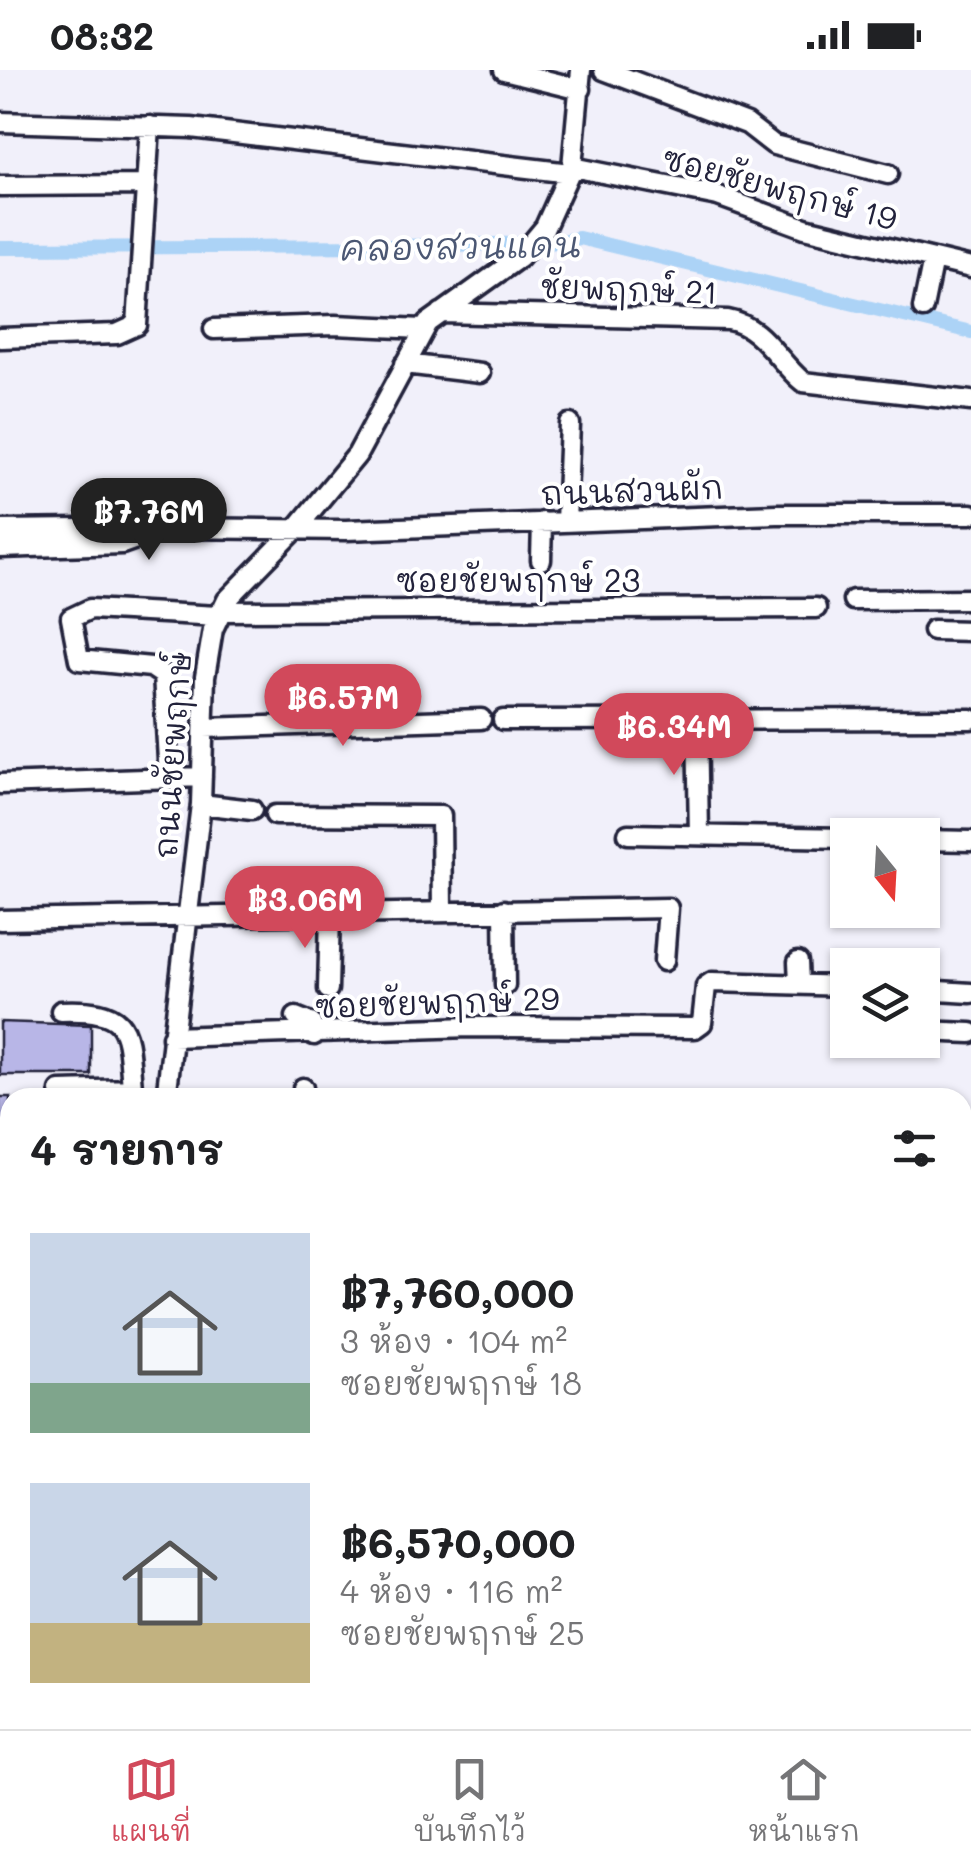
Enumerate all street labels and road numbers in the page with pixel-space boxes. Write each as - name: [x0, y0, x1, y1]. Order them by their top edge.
- street label: ซอยชัยพฤกษ์ 19: [657, 135, 902, 240]
- street label: ชัยพฤกษ์ 21: [540, 264, 718, 314]
- street label: ถนนสวนผัก: [540, 465, 724, 513]
- street label: ซอยชัยพฤกษ์ 23: [396, 558, 640, 602]
- street label: ถนนชัยพฤกษ์: [143, 650, 201, 860]
- street label: ซอยชัยพฤกษ์ 29: [314, 976, 560, 1028]

